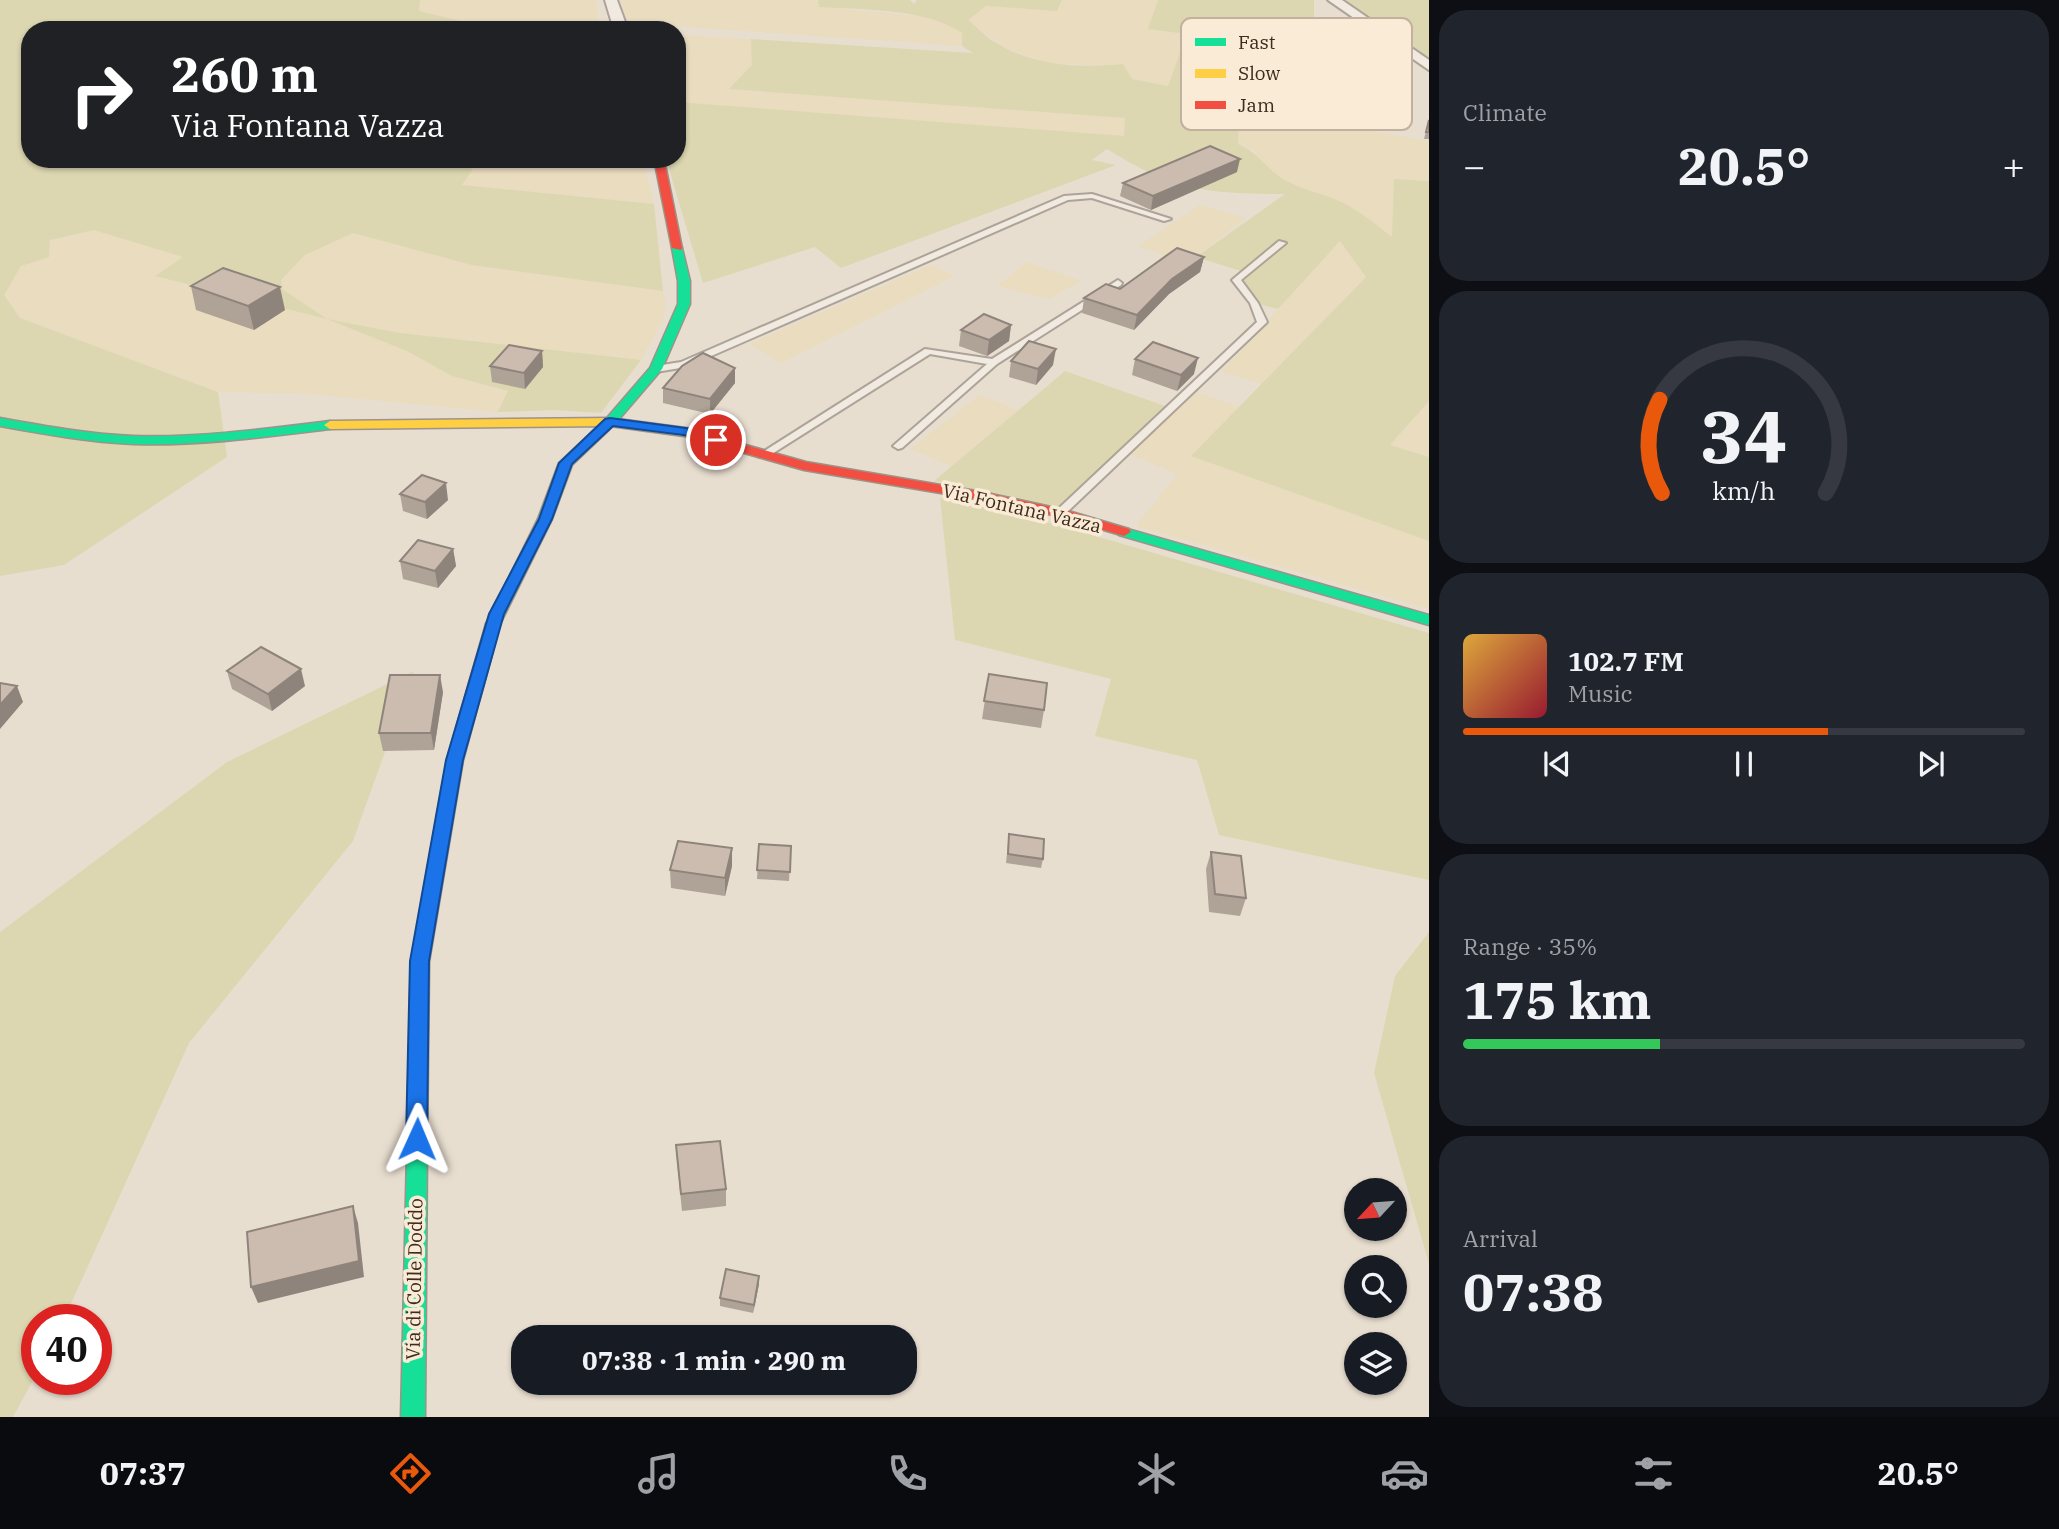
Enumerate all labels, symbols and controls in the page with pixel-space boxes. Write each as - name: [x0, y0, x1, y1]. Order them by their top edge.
- legend: [1181, 18, 1412, 130]
- text: Fast: [1238, 30, 1276, 54]
- text: 260 m: [171, 42, 318, 105]
- icon: right: [56, 49, 147, 140]
- text: Slow: [1238, 61, 1280, 85]
- text: Jam: [1238, 93, 1275, 117]
- text: Climate: [1463, 97, 1547, 127]
- text: Via Fontana Vazza: [171, 104, 445, 146]
- text: 20.5°: [1678, 132, 1810, 199]
- text: −: [1463, 141, 1486, 190]
- text: +: [2002, 141, 2025, 190]
- text: 34: [1700, 389, 1788, 484]
- pin: [686, 410, 746, 470]
- icon: arrive: [697, 421, 735, 459]
- text: km/h: [1712, 474, 1776, 507]
- street label: Via Fontana Vazza: [940, 478, 1104, 538]
- text: 102.7 FM: [1568, 644, 1684, 678]
- text: Music: [1568, 678, 1633, 708]
- icon: previous: [1538, 745, 1576, 783]
- icon: pause: [1725, 745, 1763, 783]
- icon: next: [1912, 745, 1950, 783]
- text: Range · 35%: [1463, 931, 1597, 961]
- text: 175 km: [1463, 966, 1652, 1033]
- position arrow: [380, 1102, 454, 1176]
- north arrow: [1344, 1178, 1407, 1241]
- map controls: [1344, 1178, 1407, 1395]
- street label: Via di Colle Doddo: [401, 1198, 427, 1360]
- text: Arrival: [1463, 1223, 1538, 1253]
- button: search: [1344, 1255, 1407, 1318]
- text: 07:38: [1463, 1258, 1604, 1325]
- speed limit sign: 40: [21, 1304, 112, 1395]
- button: layers: [1344, 1332, 1407, 1395]
- text: 07:38 · 1 min · 290 m: [582, 1343, 846, 1377]
- icon: directions: [386, 1449, 435, 1498]
- icon: music: [634, 1449, 683, 1498]
- icon: phone: [883, 1449, 932, 1498]
- icon: climate: [1132, 1449, 1181, 1498]
- icon: car: [1380, 1449, 1429, 1498]
- icon: filters: [1629, 1449, 1678, 1498]
- text: 07:37: [100, 1452, 186, 1494]
- text: 20.5°: [1877, 1452, 1959, 1494]

